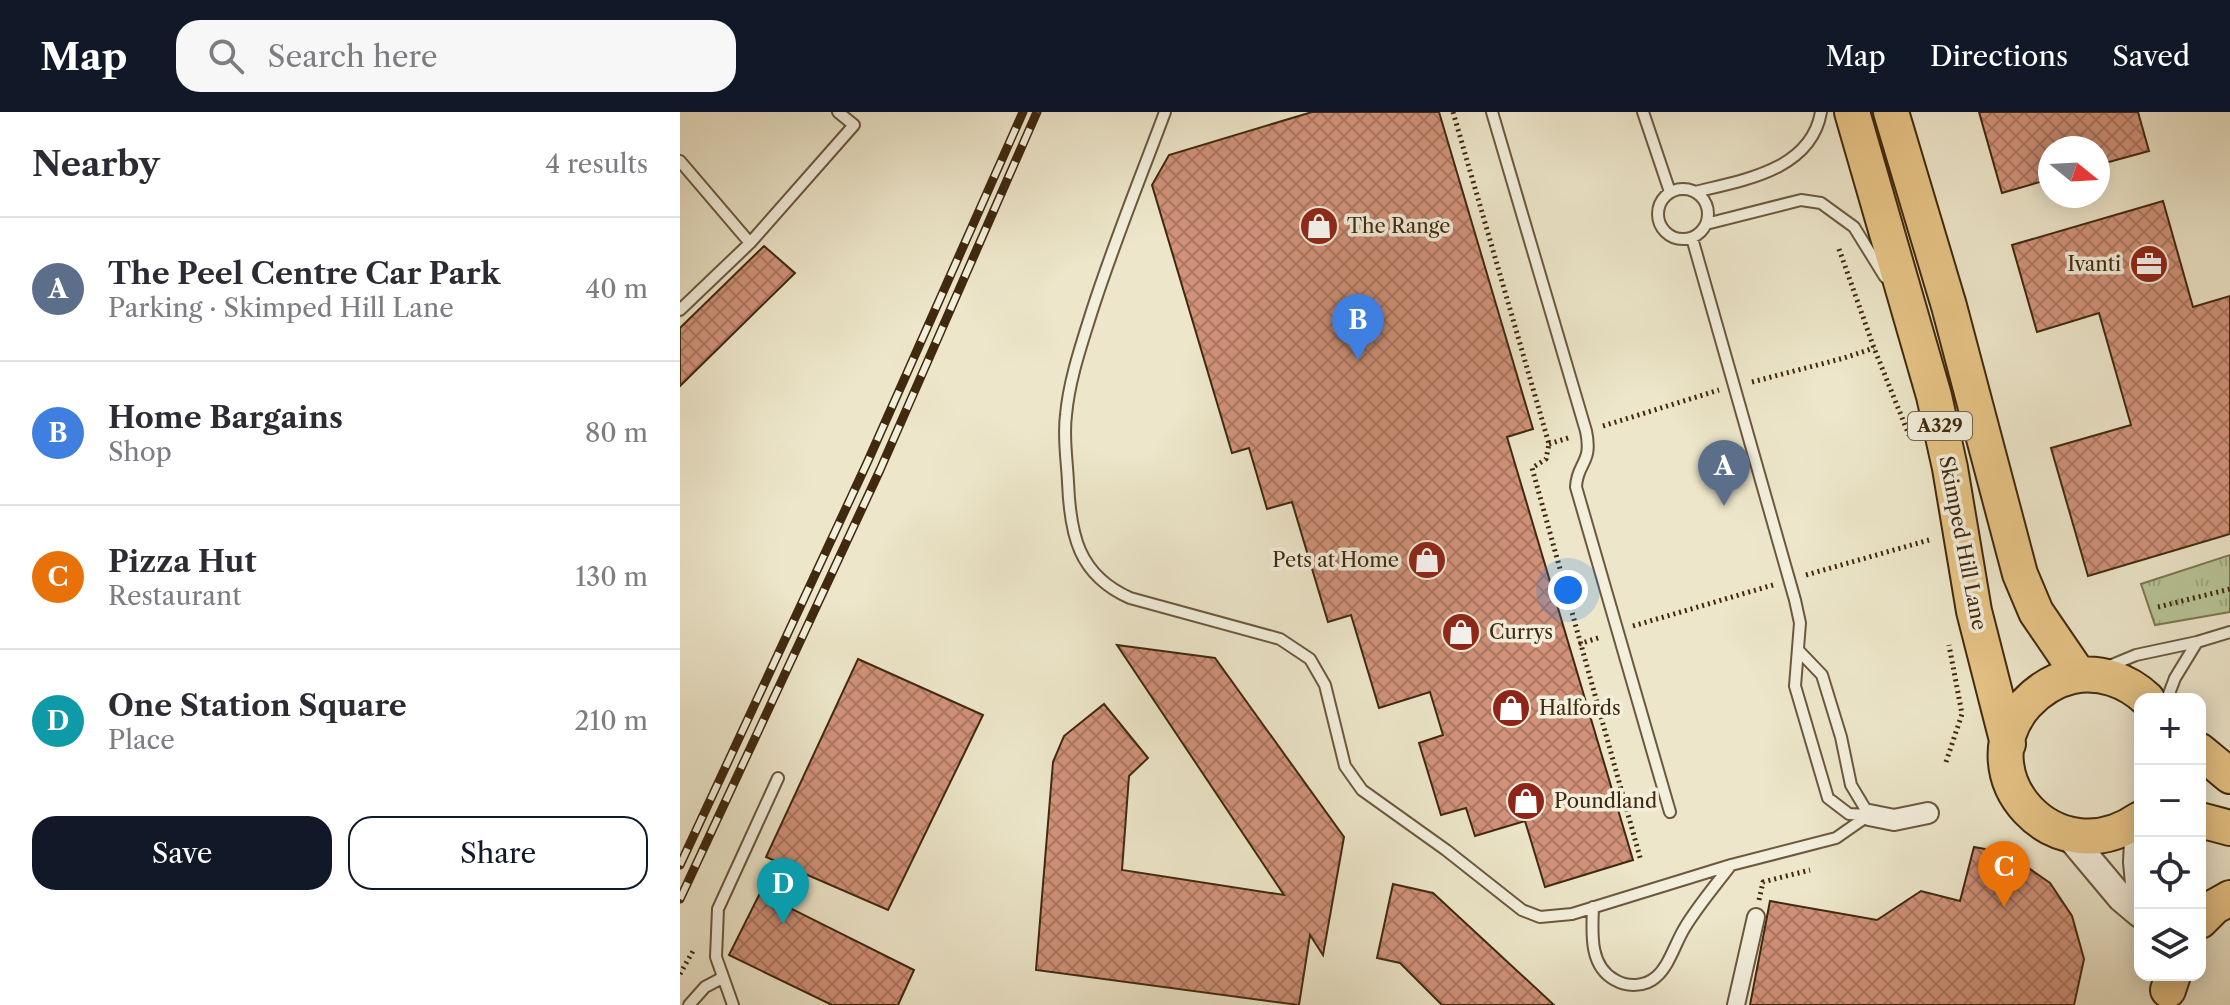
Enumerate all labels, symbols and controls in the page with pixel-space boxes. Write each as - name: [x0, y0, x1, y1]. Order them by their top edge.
- search box: [176, 20, 736, 92]
- text: Map: [40, 33, 128, 80]
- icon: search: [204, 34, 248, 78]
- text: Search here: [268, 38, 438, 75]
- text: Map: [1826, 39, 1886, 73]
- text: Directions: [1930, 39, 2068, 73]
- text: Saved: [2112, 39, 2190, 73]
- north arrow: [2038, 136, 2110, 208]
- text: Nearby: [32, 143, 160, 185]
- text: 4 results: [545, 148, 648, 180]
- shop icon: The Range: [1298, 205, 1340, 247]
- place label: The Range: [1347, 214, 1450, 238]
- office icon: Ivanti: [2128, 243, 2170, 285]
- place label: Ivanti: [2067, 252, 2121, 276]
- text: The Peel Centre Car Park: [108, 255, 500, 292]
- text: A: [48, 273, 68, 305]
- text: 40 m: [585, 273, 648, 305]
- text: Parking · Skimped Hill Lane: [108, 292, 454, 324]
- pin: B: [1332, 294, 1384, 360]
- text: Home Bargains: [108, 399, 343, 436]
- road number: A329: [1908, 412, 1972, 440]
- text: B: [48, 417, 68, 449]
- text: 80 m: [585, 417, 648, 449]
- text: Shop: [108, 436, 172, 468]
- pin: A: [1698, 440, 1750, 506]
- street label: Skimped Hill Lane: [1934, 454, 1992, 632]
- shop icon: Pets at Home: [1406, 539, 1448, 581]
- text: Pizza Hut: [108, 543, 256, 580]
- place label: Pets at Home: [1272, 548, 1399, 572]
- text: C: [48, 561, 68, 593]
- text: 130 m: [575, 561, 648, 593]
- your location: [1548, 570, 1588, 610]
- text: Restaurant: [108, 580, 242, 612]
- shop icon: Currys: [1440, 611, 1482, 653]
- place label: Currys: [1489, 620, 1553, 644]
- text: One Station Square: [108, 687, 407, 724]
- shop icon: Halfords: [1490, 687, 1532, 729]
- map controls: [2134, 693, 2206, 981]
- button: +: [2134, 693, 2206, 765]
- place label: Halfords: [1539, 696, 1621, 720]
- text: D: [47, 705, 69, 737]
- text: 210 m: [575, 705, 648, 737]
- text: Place: [108, 724, 175, 756]
- button: −: [2134, 765, 2206, 837]
- shop icon: Poundland: [1505, 780, 1547, 822]
- place label: Poundland: [1554, 789, 1657, 813]
- button: Save: [32, 816, 332, 890]
- button: Share: [348, 816, 648, 890]
- button: locate: [2134, 837, 2206, 909]
- pin: C: [1978, 841, 2030, 907]
- pin: D: [757, 858, 809, 924]
- button: layers: [2134, 909, 2206, 981]

